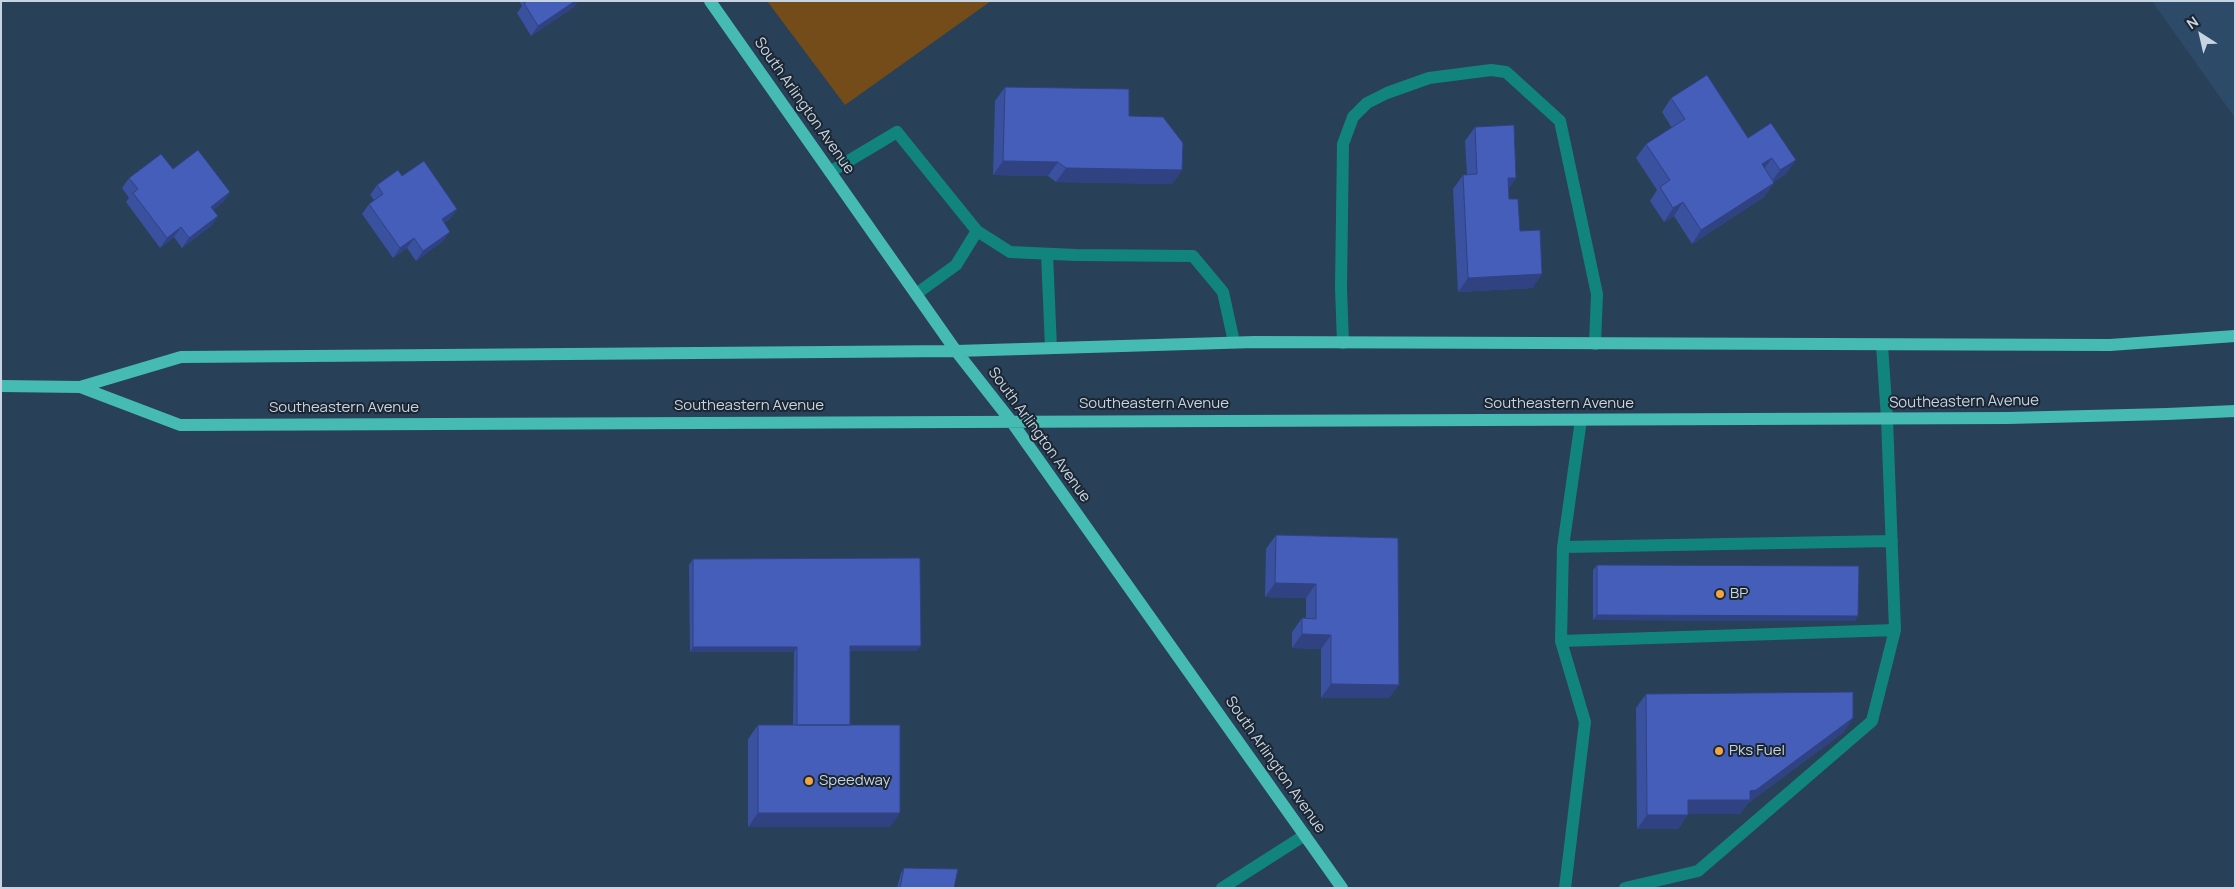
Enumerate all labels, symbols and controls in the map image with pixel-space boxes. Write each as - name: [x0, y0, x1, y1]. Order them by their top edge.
- north arrow: [2176, 10, 2226, 60]
- text: N: [2183, 12, 2202, 33]
- street label: South Arlington Avenue: [750, 34, 858, 178]
- street label: South Arlington Avenue: [984, 364, 1094, 506]
- street label: Southeastern Avenue: [1889, 392, 2039, 412]
- street label: Southeastern Avenue: [1079, 395, 1229, 413]
- street label: Southeastern Avenue: [1484, 395, 1634, 413]
- street label: Southeastern Avenue: [674, 397, 824, 415]
- street label: Southeastern Avenue: [269, 399, 419, 417]
- place label: BP: [1730, 585, 1748, 603]
- marker: BP: [1714, 588, 1726, 600]
- street label: South Arlington Avenue: [1221, 693, 1329, 837]
- place label: Pks Fuel: [1729, 742, 1785, 760]
- marker: Pks Fuel: [1713, 745, 1725, 757]
- place label: Speedway: [819, 772, 890, 790]
- marker: Speedway: [803, 775, 815, 787]

